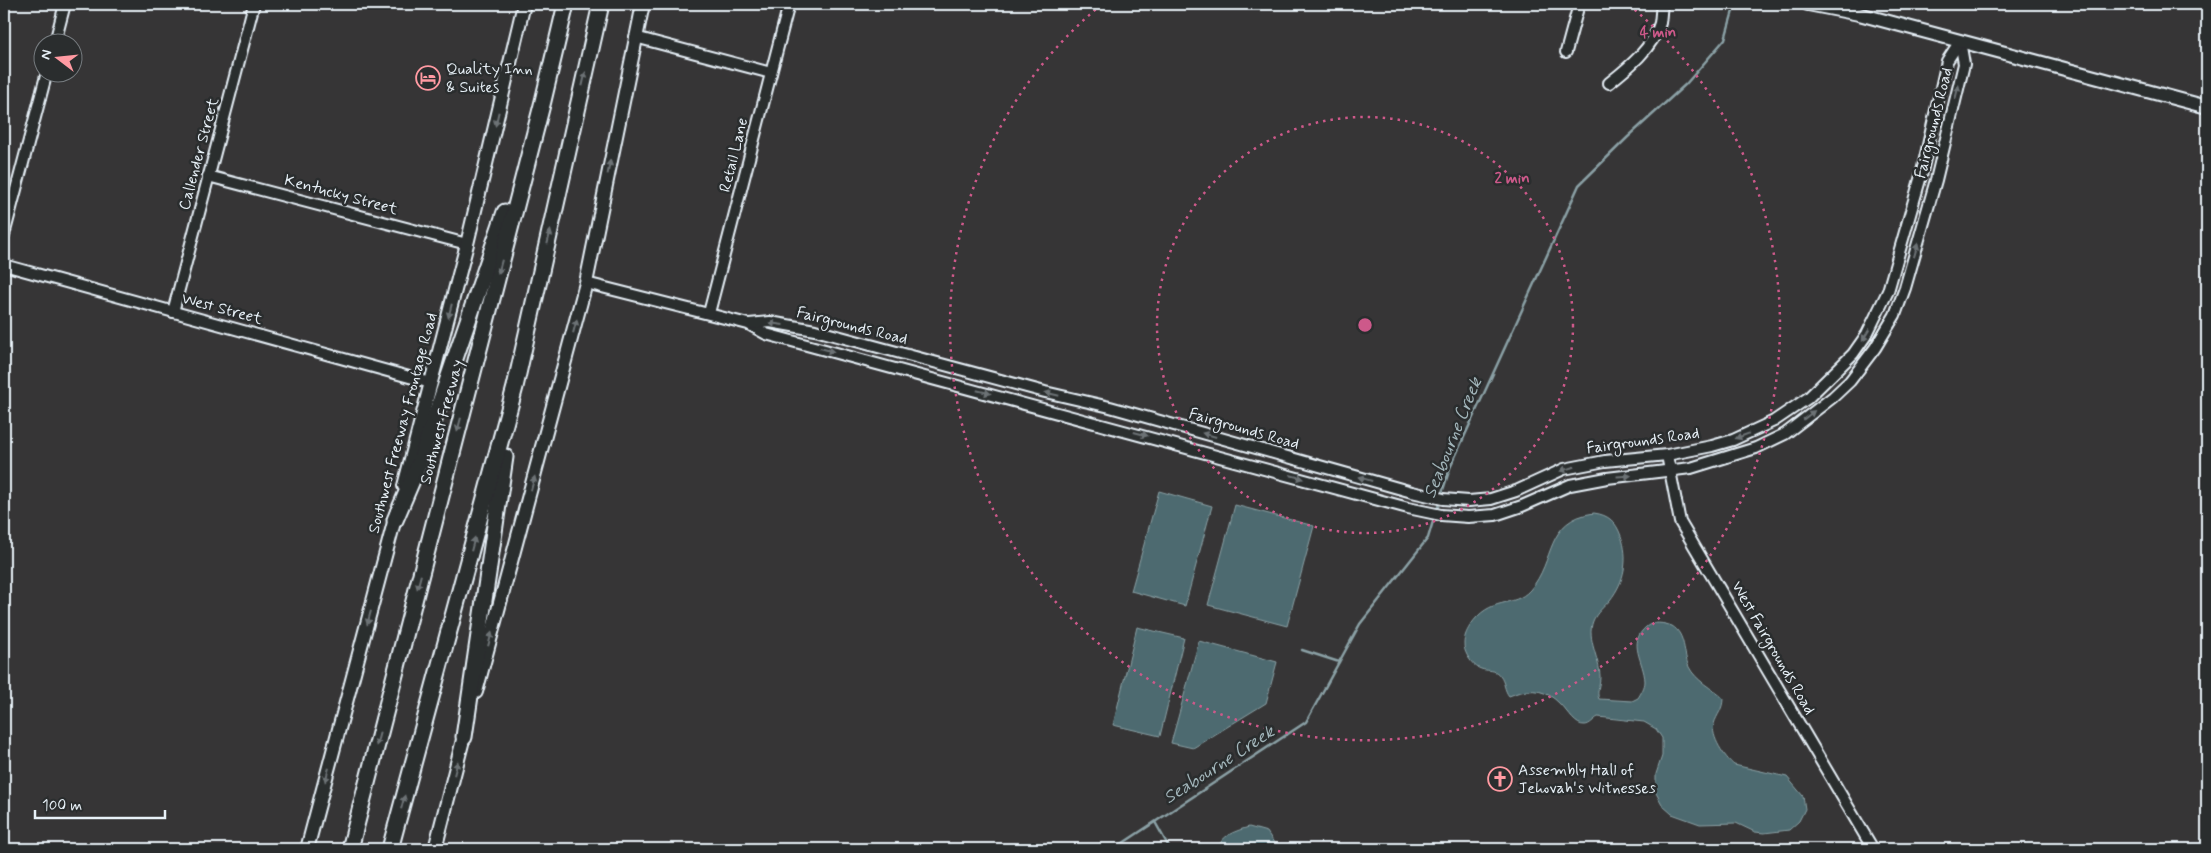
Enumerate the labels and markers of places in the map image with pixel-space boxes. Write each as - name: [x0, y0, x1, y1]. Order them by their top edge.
- place label: Quality Inn & Suites: [446, 59, 533, 98]
- hotel icon: Quality Inn & Suites: [415, 65, 441, 91]
- centre of rings: [1356, 316, 1374, 334]
- place label: Assembly Hall of Jehovah's Witnesses: [1518, 760, 1656, 799]
- church icon: Assembly Hall of Jehovah's Witnesses: [1487, 766, 1513, 792]

